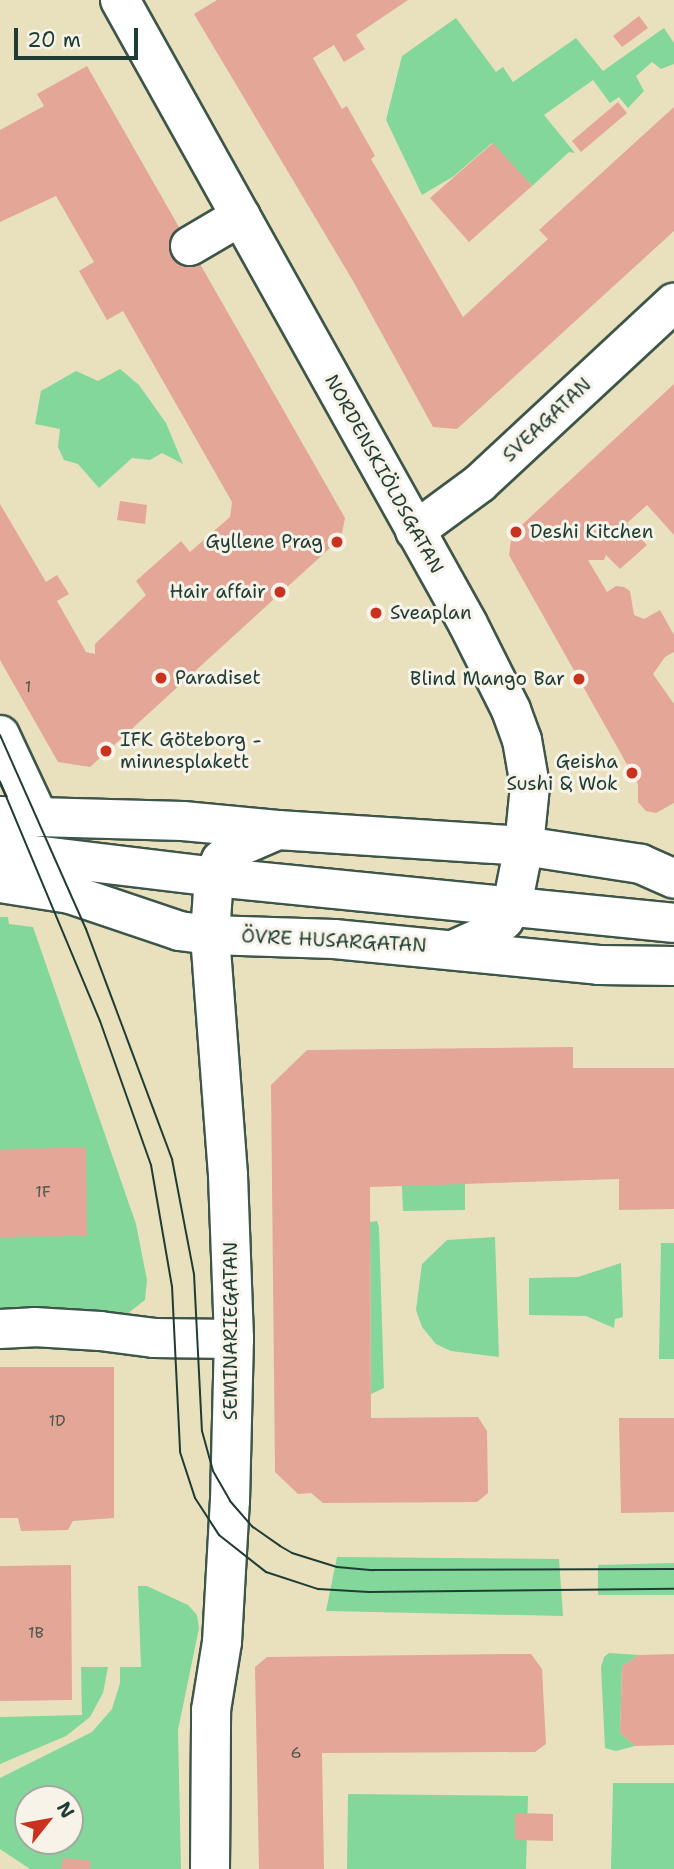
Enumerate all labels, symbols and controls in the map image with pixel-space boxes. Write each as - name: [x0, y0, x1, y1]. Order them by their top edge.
- scale bar: [18, 14, 142, 58]
- text: 20 m: [27, 26, 81, 54]
- street label: NORDENSKIÖLDSGATAN: [320, 371, 448, 577]
- street label: SVEAGATAN: [498, 373, 596, 467]
- place label: Deshi Kitchen: [530, 521, 653, 543]
- marker: Deshi Kitchen: [508, 524, 524, 540]
- place label: Gyllene Prag: [205, 531, 323, 553]
- marker: Gyllene Prag: [329, 534, 345, 550]
- place label: Hair affair: [169, 581, 266, 603]
- marker: Hair affair: [272, 584, 288, 600]
- place label: Sveaplan: [390, 602, 472, 624]
- marker: Sveaplan: [368, 605, 384, 621]
- place label: Paradiset: [175, 667, 261, 689]
- place label: Blind Mango Bar: [410, 668, 565, 690]
- marker: Paradiset: [153, 670, 169, 686]
- marker: Blind Mango Bar: [571, 671, 587, 687]
- house number: 1: [25, 677, 31, 697]
- place label: IFK Göteborg - minnesplakett: [120, 729, 262, 773]
- marker: IFK Göteborg - minnesplakett: [98, 743, 114, 759]
- place label: Geisha Sushi & Wok: [506, 751, 618, 795]
- marker: Geisha Sushi & Wok: [624, 765, 640, 781]
- street label: ÖVRE HUSARGATAN: [241, 925, 427, 957]
- house number: 1F: [35, 1182, 51, 1202]
- street label: SEMINARIEGATAN: [220, 1242, 242, 1420]
- house number: 1D: [48, 1411, 66, 1431]
- house number: 1B: [28, 1623, 44, 1643]
- house number: 6: [290, 1743, 302, 1763]
- north arrow: [14, 1785, 84, 1855]
- text: N: [51, 1797, 80, 1823]

